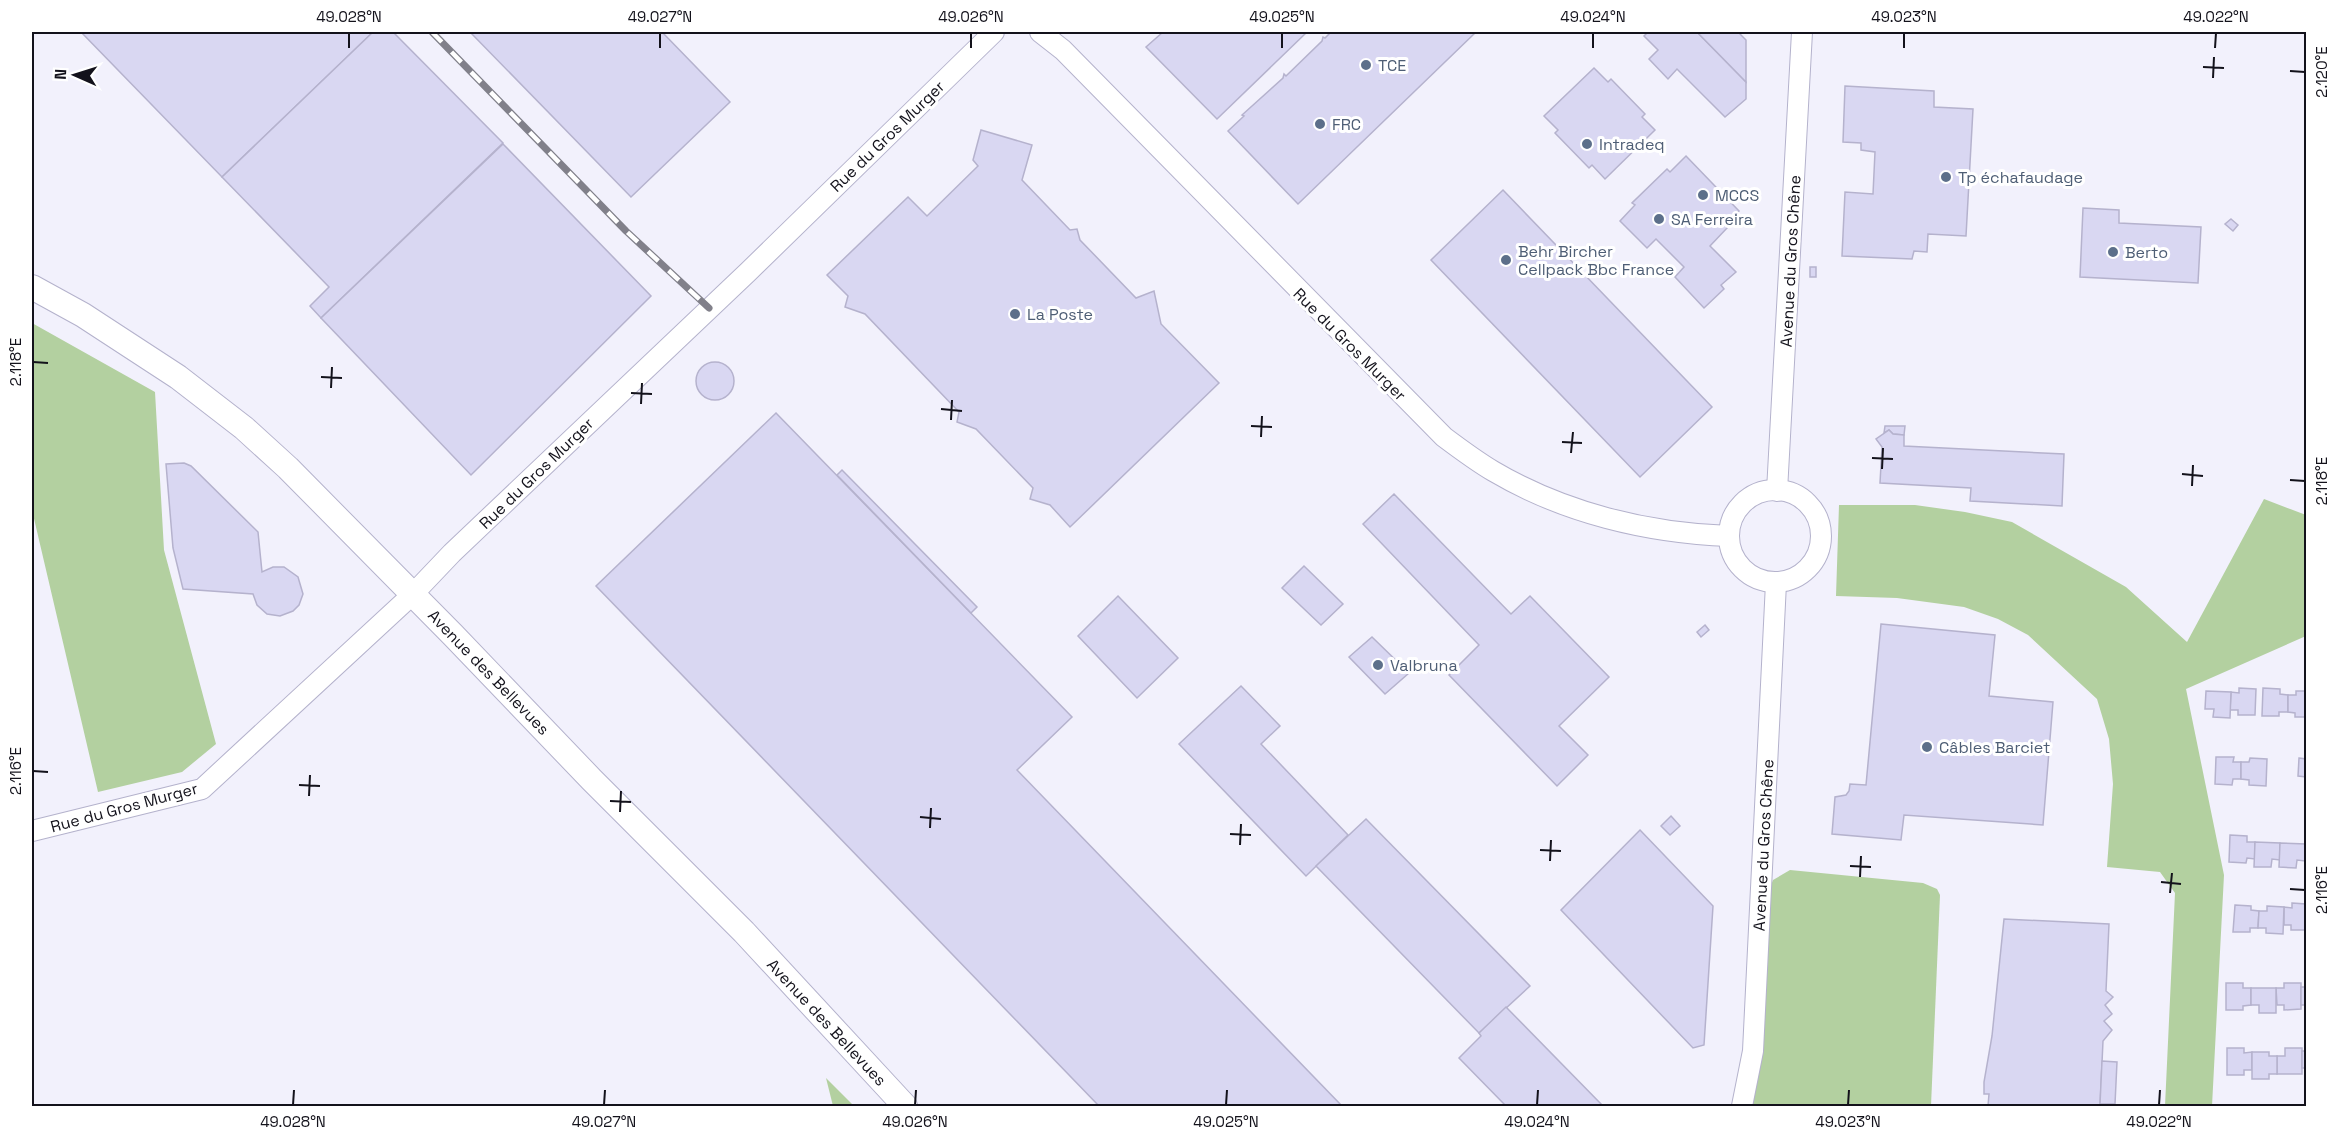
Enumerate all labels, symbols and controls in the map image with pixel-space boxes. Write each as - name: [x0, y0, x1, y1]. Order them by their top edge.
- text: 49.028°N: [316, 7, 382, 26]
- text: 49.027°N: [628, 7, 692, 26]
- text: 49.026°N: [938, 7, 1004, 26]
- text: 49.025°N: [1249, 7, 1315, 26]
- text: 49.024°N: [1560, 7, 1626, 26]
- text: 49.023°N: [1871, 7, 1937, 26]
- text: 49.022°N: [2183, 7, 2249, 26]
- north arrow: [45, 45, 105, 105]
- text: 2.120°E: [2312, 46, 2331, 98]
- place label: TCE: [1378, 55, 1406, 76]
- marker: TCE: [1359, 58, 1373, 72]
- text: N: [50, 68, 71, 80]
- street label: Rue du Gros Murger: [826, 76, 949, 197]
- place label: FRC: [1332, 114, 1361, 135]
- marker: FRC: [1313, 117, 1327, 131]
- place label: Intradeq: [1599, 134, 1665, 155]
- marker: Intradeq: [1580, 137, 1594, 151]
- place label: Tp échafaudage: [1958, 167, 2083, 188]
- marker: Tp échafaudage: [1939, 170, 1953, 184]
- street label: Avenue du Gros Chêne: [1776, 174, 1805, 348]
- place label: MCCS: [1715, 185, 1759, 206]
- marker: MCCS: [1696, 188, 1710, 202]
- place label: SA Ferreira: [1671, 209, 1753, 230]
- marker: SA Ferreira: [1652, 212, 1666, 226]
- place label: Behr Bircher Cellpack Bbc France: [1518, 241, 1674, 280]
- place label: Berto: [2125, 242, 2168, 263]
- marker: Berto: [2106, 245, 2120, 259]
- marker: Behr Bircher Cellpack Bbc France: [1499, 253, 1513, 267]
- street label: Rue du Gros Murger: [1289, 283, 1411, 405]
- place label: La Poste: [1027, 304, 1093, 325]
- marker: La Poste: [1008, 307, 1022, 321]
- text: 2.118°E: [6, 338, 25, 386]
- street label: Rue du Gros Murger: [475, 413, 598, 534]
- text: 2.118°E: [2312, 457, 2331, 505]
- street label: Avenue des Bellevues: [423, 605, 554, 739]
- place label: Valbruna: [1390, 655, 1458, 676]
- marker: Valbruna: [1371, 658, 1385, 672]
- place label: Câbles Barciet: [1939, 737, 2050, 758]
- marker: Câbles Barciet: [1920, 740, 1934, 754]
- text: 2.116°E: [6, 747, 25, 795]
- street label: Avenue du Gros Chêne: [1749, 758, 1778, 932]
- street label: Rue du Gros Murger: [48, 778, 200, 837]
- text: 2.116°E: [2312, 866, 2331, 914]
- street label: Avenue des Bellevues: [762, 954, 891, 1090]
- text: 49.028°N: [260, 1112, 326, 1131]
- text: 49.027°N: [572, 1112, 636, 1131]
- text: 49.026°N: [882, 1112, 948, 1131]
- text: 49.025°N: [1193, 1112, 1259, 1131]
- text: 49.024°N: [1504, 1112, 1570, 1131]
- text: 49.023°N: [1815, 1112, 1881, 1131]
- text: 49.022°N: [2126, 1112, 2192, 1131]

